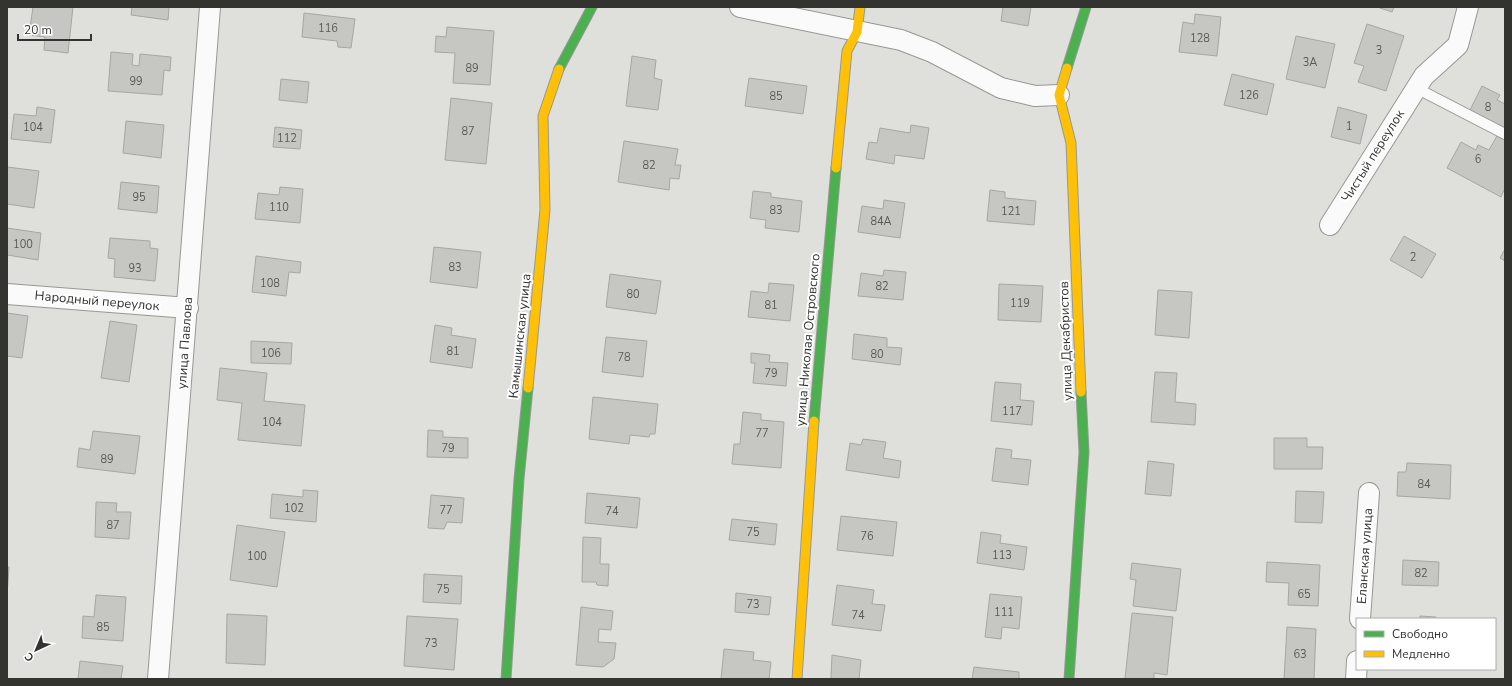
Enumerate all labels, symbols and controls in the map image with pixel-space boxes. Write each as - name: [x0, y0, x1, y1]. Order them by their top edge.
- scale bar: [18, 16, 91, 42]
- house number: 116: [318, 21, 338, 36]
- text: 20 m: [24, 22, 52, 38]
- house number: 128: [1190, 31, 1210, 46]
- house number: 3: [1376, 43, 1382, 58]
- house number: 3А: [1303, 55, 1317, 70]
- house number: 89: [465, 61, 479, 76]
- house number: 99: [129, 74, 143, 89]
- house number: 126: [1239, 88, 1259, 103]
- house number: 85: [769, 89, 783, 104]
- house number: 8: [1485, 100, 1492, 115]
- street label: Чистый переулок: [1337, 106, 1409, 206]
- house number: 1: [1346, 119, 1352, 134]
- house number: 104: [23, 120, 43, 135]
- house number: 87: [461, 124, 475, 139]
- house number: 112: [277, 131, 297, 146]
- house number: 6: [1475, 152, 1482, 167]
- house number: 82: [642, 158, 656, 173]
- house number: 95: [132, 190, 146, 205]
- house number: 110: [269, 200, 289, 215]
- house number: 83: [769, 203, 783, 218]
- house number: 121: [1001, 204, 1021, 219]
- house number: 84А: [870, 214, 892, 229]
- house number: 100: [13, 237, 33, 252]
- house number: 2: [1410, 250, 1416, 265]
- street label: улица Николая Островского: [791, 253, 825, 427]
- house number: 83: [448, 260, 462, 275]
- house number: 93: [128, 261, 142, 276]
- street label: Камышинская улица: [504, 273, 536, 399]
- house number: 108: [260, 276, 280, 291]
- house number: 82: [875, 279, 889, 294]
- street label: улица Декабристов: [1055, 281, 1077, 401]
- street label: Народный переулок: [34, 287, 160, 315]
- house number: 80: [626, 287, 640, 302]
- street label: улица Павлова: [173, 296, 197, 390]
- house number: 119: [1010, 296, 1030, 311]
- house number: 81: [764, 298, 778, 313]
- house number: 81: [446, 344, 460, 359]
- house number: 106: [261, 346, 281, 361]
- house number: 80: [870, 347, 884, 362]
- house number: 78: [617, 350, 631, 365]
- house number: 79: [764, 366, 778, 381]
- house number: 117: [1002, 404, 1022, 419]
- house number: 104: [262, 415, 282, 430]
- house number: 77: [755, 426, 769, 441]
- house number: 79: [441, 441, 455, 456]
- house number: 89: [100, 452, 114, 467]
- house number: 84: [1417, 477, 1431, 492]
- house number: 102: [284, 501, 304, 516]
- house number: 77: [439, 503, 453, 518]
- house number: 74: [605, 504, 619, 519]
- street label: Еланская улица: [1353, 507, 1377, 605]
- house number: 87: [106, 518, 120, 533]
- house number: 75: [746, 525, 760, 540]
- house number: 76: [860, 529, 874, 544]
- house number: 113: [992, 548, 1012, 563]
- house number: 100: [247, 549, 267, 564]
- house number: 82: [1414, 566, 1428, 581]
- house number: 75: [436, 582, 450, 597]
- house number: 65: [1297, 587, 1311, 602]
- house number: 73: [746, 597, 760, 612]
- house number: 111: [994, 605, 1014, 620]
- house number: 74: [851, 608, 865, 623]
- legend: [1356, 618, 1496, 670]
- house number: 85: [96, 620, 110, 635]
- text: Свободно: [1392, 626, 1448, 642]
- north arrow: [16, 630, 56, 670]
- house number: 73: [424, 636, 438, 651]
- text: Медленно: [1392, 646, 1450, 662]
- house number: 63: [1293, 647, 1307, 662]
- text: С: [21, 648, 37, 665]

